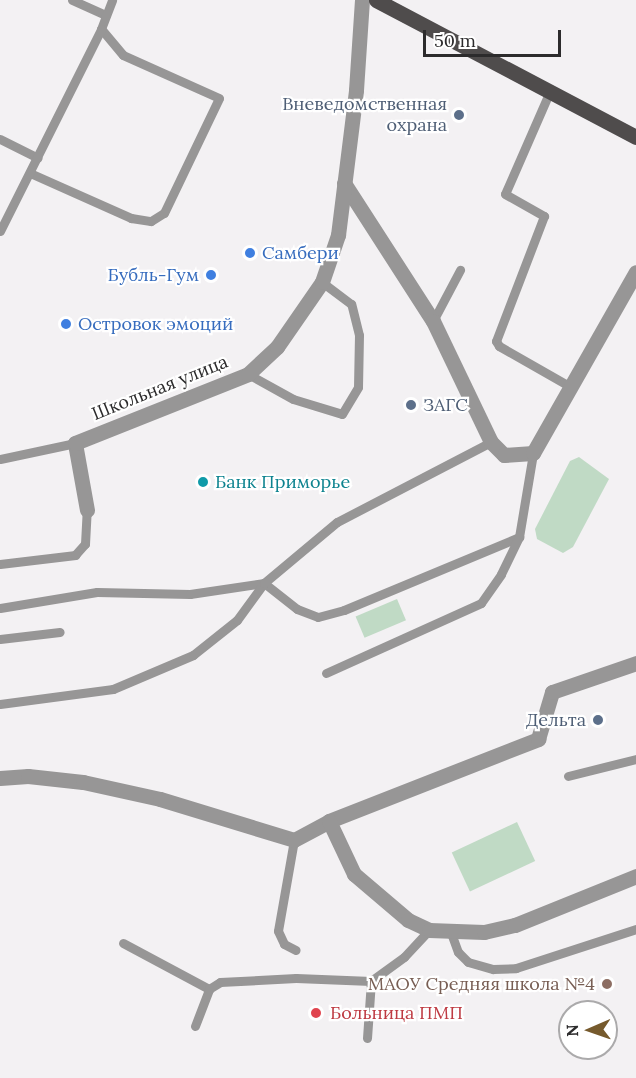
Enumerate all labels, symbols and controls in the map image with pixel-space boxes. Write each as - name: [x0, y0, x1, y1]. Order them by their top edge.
- scale bar: [426, 18, 564, 56]
- text: 50 m: [434, 29, 476, 52]
- place label: Вневедомственная охрана: [282, 94, 447, 136]
- marker: Вневедомственная охрана: [452, 108, 466, 122]
- place label: Самбери: [262, 242, 339, 264]
- marker: Самбери: [243, 246, 257, 260]
- place label: Бубль-Гум: [108, 264, 199, 286]
- marker: Бубль-Гум: [204, 268, 218, 282]
- place label: Островок эмоций: [78, 313, 233, 335]
- marker: Островок эмоций: [59, 317, 73, 331]
- street label: Школьная улица: [89, 351, 231, 425]
- place label: ЗАГС: [423, 394, 468, 416]
- marker: ЗАГС: [404, 398, 418, 412]
- place label: Банк Приморье: [215, 471, 350, 493]
- marker: Банк Приморье: [196, 475, 210, 489]
- place label: Дельта: [526, 709, 586, 731]
- marker: Дельта: [591, 713, 605, 727]
- place label: МАОУ Средняя школа №4: [368, 973, 595, 995]
- marker: МАОУ Средняя школа №4: [600, 977, 614, 991]
- north arrow: [558, 1000, 618, 1060]
- place label: Больница ПМП: [330, 1002, 463, 1024]
- marker: Больница ПМП: [307, 1004, 325, 1022]
- text: N: [562, 1024, 582, 1037]

